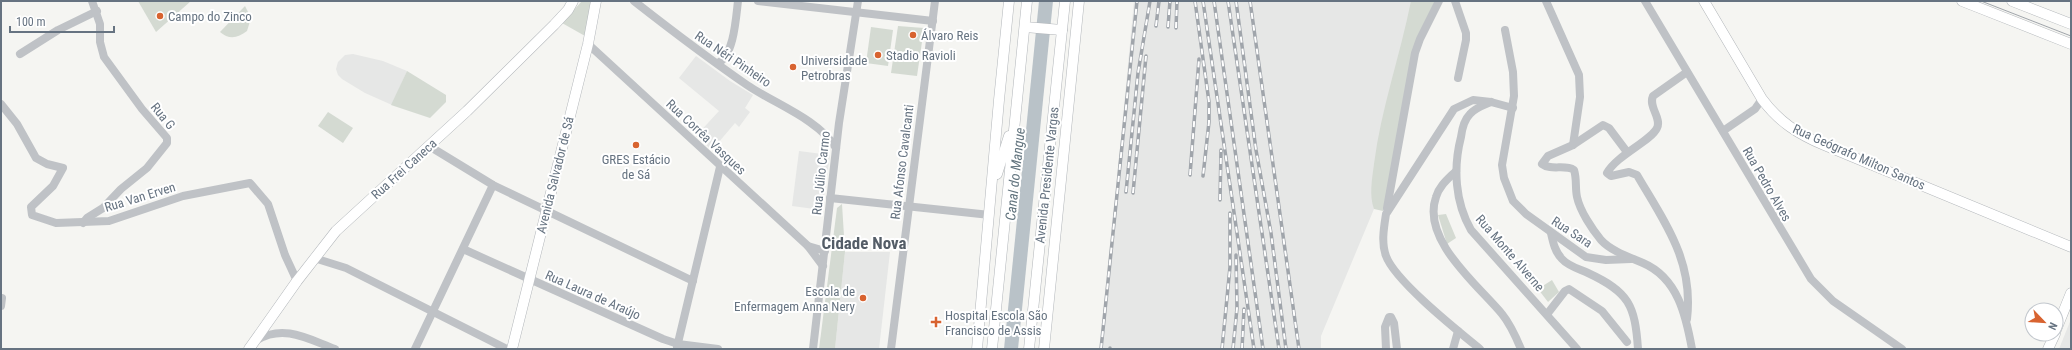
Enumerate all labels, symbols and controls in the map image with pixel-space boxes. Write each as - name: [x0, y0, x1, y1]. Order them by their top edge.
- scale bar: [10, 8, 114, 34]
- place label: Campo do Zinco: [168, 9, 252, 24]
- marker: Campo do Zinco: [155, 11, 165, 21]
- text: 100 m: [16, 15, 46, 29]
- street label: Rua Néri Pinheiro: [692, 28, 774, 90]
- place label: Álvaro Reis: [921, 28, 978, 43]
- marker: Álvaro Reis: [908, 30, 918, 40]
- place label: Stadio Ravioli: [886, 48, 956, 63]
- marker: Stadio Ravioli: [873, 50, 883, 60]
- place label: Universidade Petrobras: [801, 53, 867, 83]
- marker: Universidade Petrobras: [788, 62, 798, 72]
- street label: Rua Corrêa Vasques: [663, 96, 749, 178]
- street label: Rua G: [148, 100, 178, 132]
- street label: Rua Afonso Cavalcanti: [887, 104, 917, 220]
- street label: Avenida Presidente Vargas: [1032, 106, 1062, 244]
- street label: Avenida Salvador de Sá: [533, 115, 577, 235]
- street label: Rua Geógrafo Milton Santos: [1790, 121, 1928, 193]
- water label: Canal do Mangue: [1002, 127, 1028, 221]
- street label: Rua Júlio Carmo: [809, 130, 833, 216]
- street label: Rua Frei Caneca: [368, 136, 440, 202]
- marker: GRES Estácio de Sá: [631, 140, 641, 150]
- street label: Rua Pedro Alves: [1740, 144, 1794, 224]
- place label: GRES Estácio de Sá: [602, 152, 670, 182]
- street label: Rua Van Erven: [103, 179, 177, 215]
- street label: Rua Monte Alverne: [1473, 212, 1547, 294]
- street label: Rua Sara: [1549, 213, 1595, 251]
- district label: Cidade Nova: [821, 233, 907, 253]
- street label: Rua Laura de Araújo: [543, 267, 643, 323]
- place label: Escola de Enfermagem Anna Nery: [734, 284, 856, 314]
- marker: Escola de Enfermagem Anna Nery: [858, 293, 868, 303]
- north arrow: [2024, 302, 2064, 342]
- place label: Hospital Escola São Francisco de Assis: [945, 308, 1048, 338]
- marker: Hospital Escola São Francisco de Assis: [930, 316, 942, 328]
- text: N: [2045, 320, 2060, 332]

